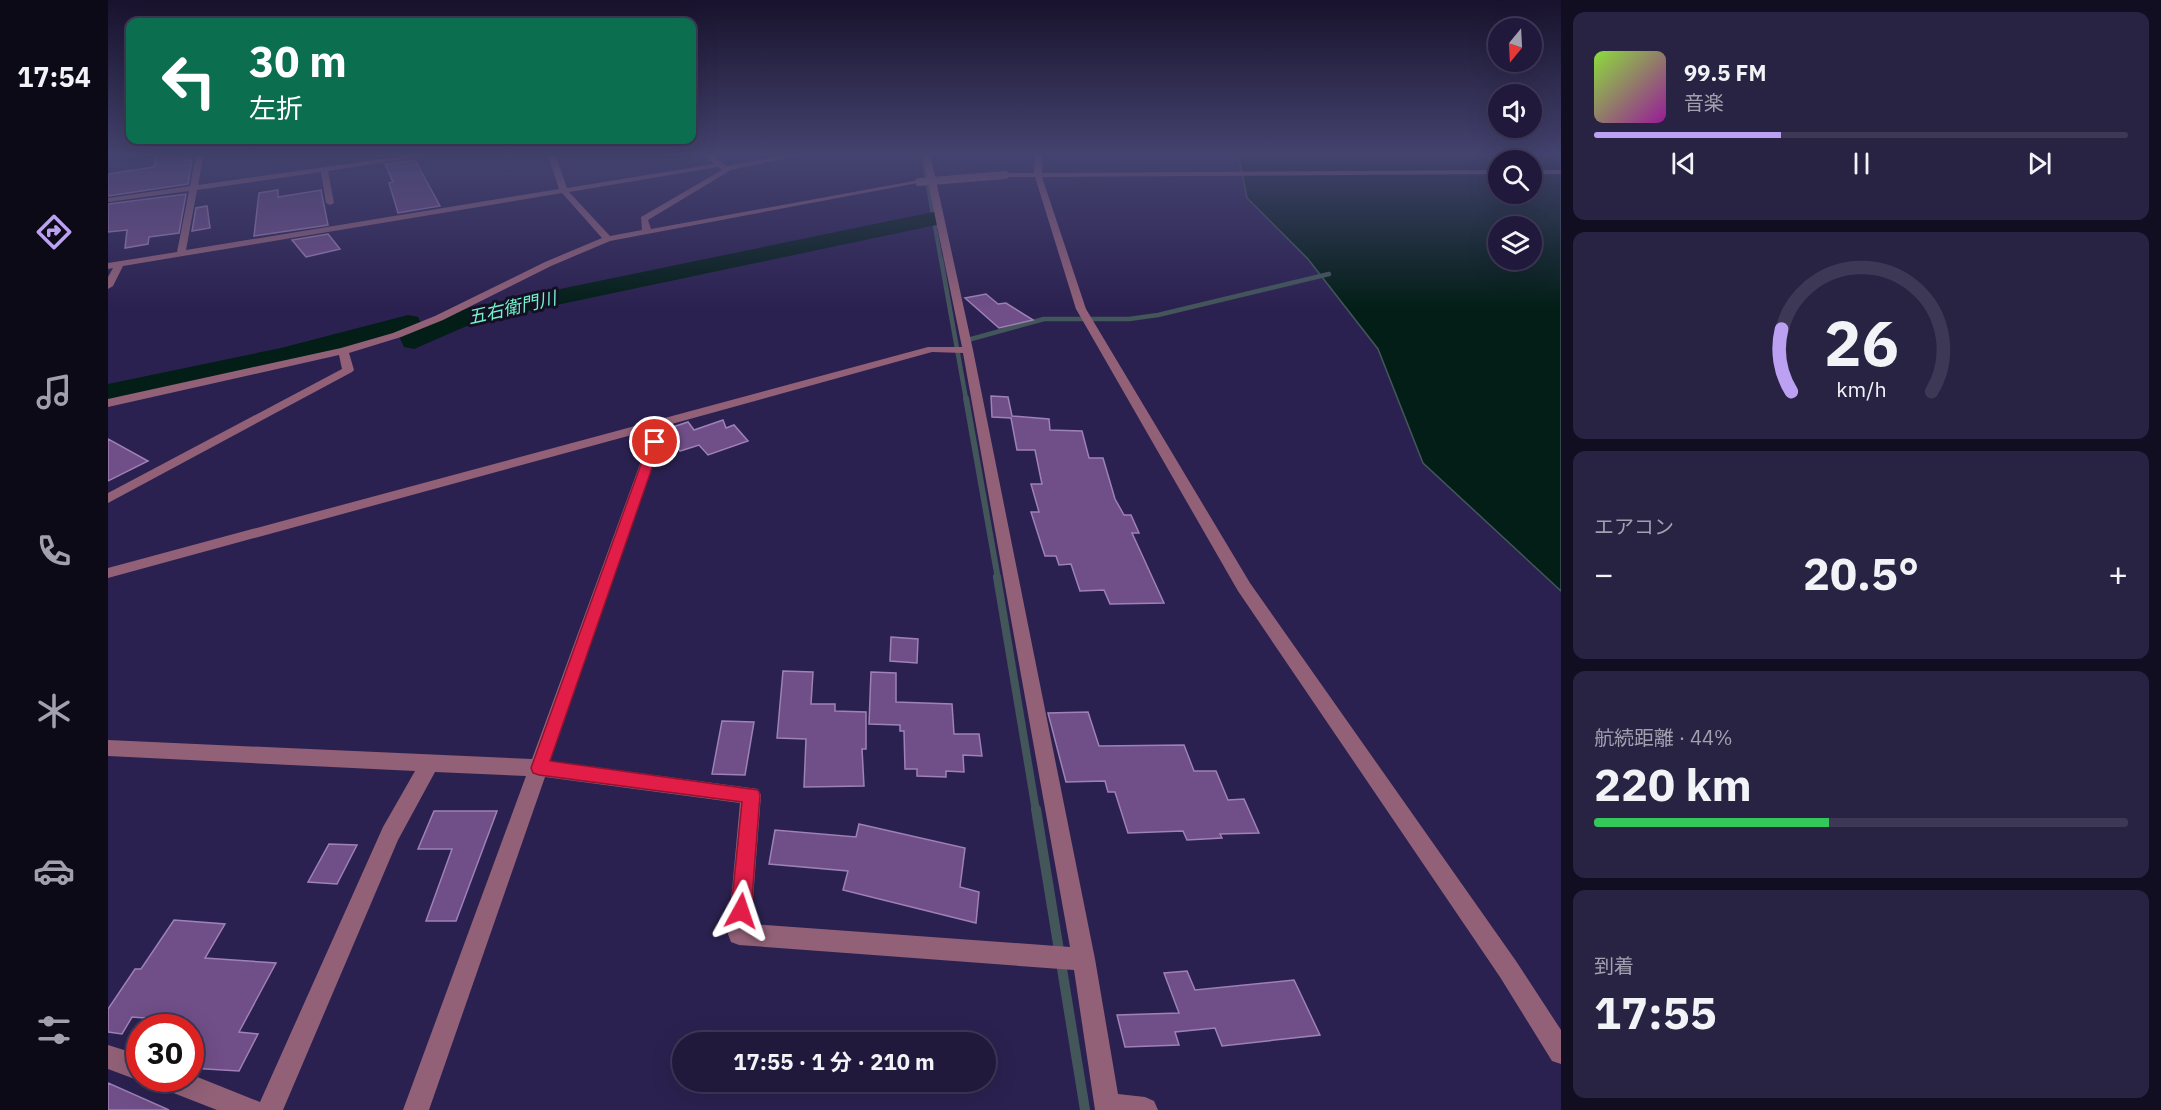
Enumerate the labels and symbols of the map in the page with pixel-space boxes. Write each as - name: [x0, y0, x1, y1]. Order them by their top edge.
- north arrow: [1488, 18, 1542, 72]
- water label: 五右衛門川: [465, 286, 560, 329]
- pin: [629, 416, 680, 467]
- position arrow: [709, 879, 773, 943]
- speed limit sign: 30: [126, 1014, 204, 1092]

